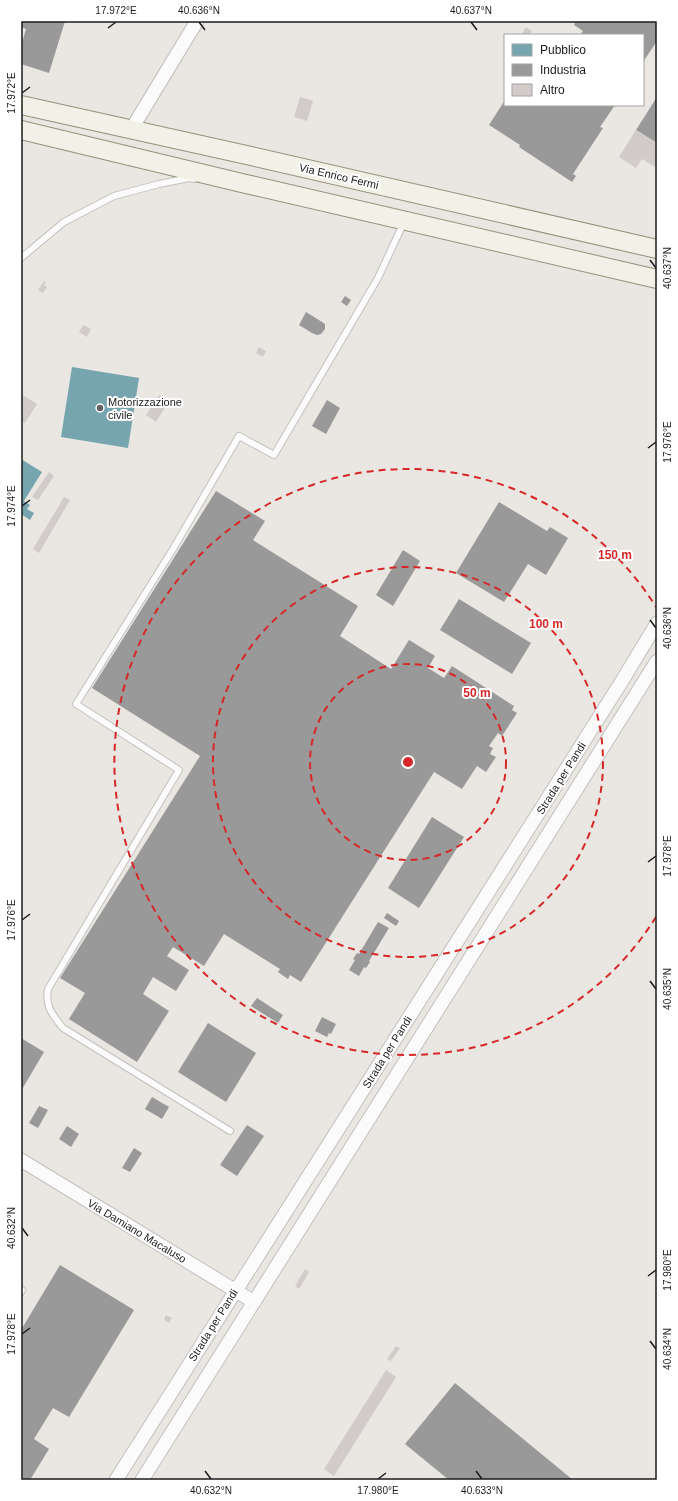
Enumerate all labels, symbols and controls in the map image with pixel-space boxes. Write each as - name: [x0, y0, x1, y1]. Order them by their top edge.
- text: 17.972°E: [95, 5, 137, 16]
- text: 40.636°N: [178, 5, 220, 16]
- text: 40.637°N: [450, 5, 492, 16]
- legend: [504, 34, 644, 106]
- text: Pubblico: [540, 43, 586, 57]
- text: Industria: [540, 63, 586, 77]
- text: 17.972°E: [6, 72, 17, 114]
- text: Altro: [540, 83, 565, 97]
- street label: Via Enrico Fermi: [298, 161, 380, 191]
- text: 40.637°N: [662, 247, 673, 289]
- place label: Motorizzazione civile: [108, 396, 182, 421]
- marker: Motorizzazione civile: [95, 403, 105, 413]
- text: 17.976°E: [662, 421, 673, 463]
- text: 17.974°E: [6, 485, 17, 527]
- text: 150 m: [598, 548, 632, 562]
- text: 40.636°N: [662, 607, 673, 649]
- text: 100 m: [529, 617, 563, 631]
- text: 50 m: [463, 686, 491, 700]
- street label: Strada per Pandi: [534, 740, 588, 816]
- centre of rings: [401, 755, 415, 769]
- text: 17.978°E: [662, 835, 673, 877]
- text: 17.976°E: [6, 899, 17, 941]
- text: 40.635°N: [662, 968, 673, 1010]
- street label: Strada per Pandi: [360, 1014, 414, 1090]
- street label: Via Damiano Macaluso: [86, 1197, 188, 1265]
- text: 40.632°N: [6, 1207, 17, 1249]
- text: 17.980°E: [662, 1249, 673, 1291]
- street label: Strada per Pandi: [186, 1287, 240, 1363]
- text: 17.978°E: [6, 1313, 17, 1355]
- text: 40.634°N: [662, 1328, 673, 1370]
- text: 40.632°N: [190, 1485, 232, 1496]
- text: 17.980°E: [357, 1485, 399, 1496]
- text: 40.633°N: [461, 1485, 503, 1496]

